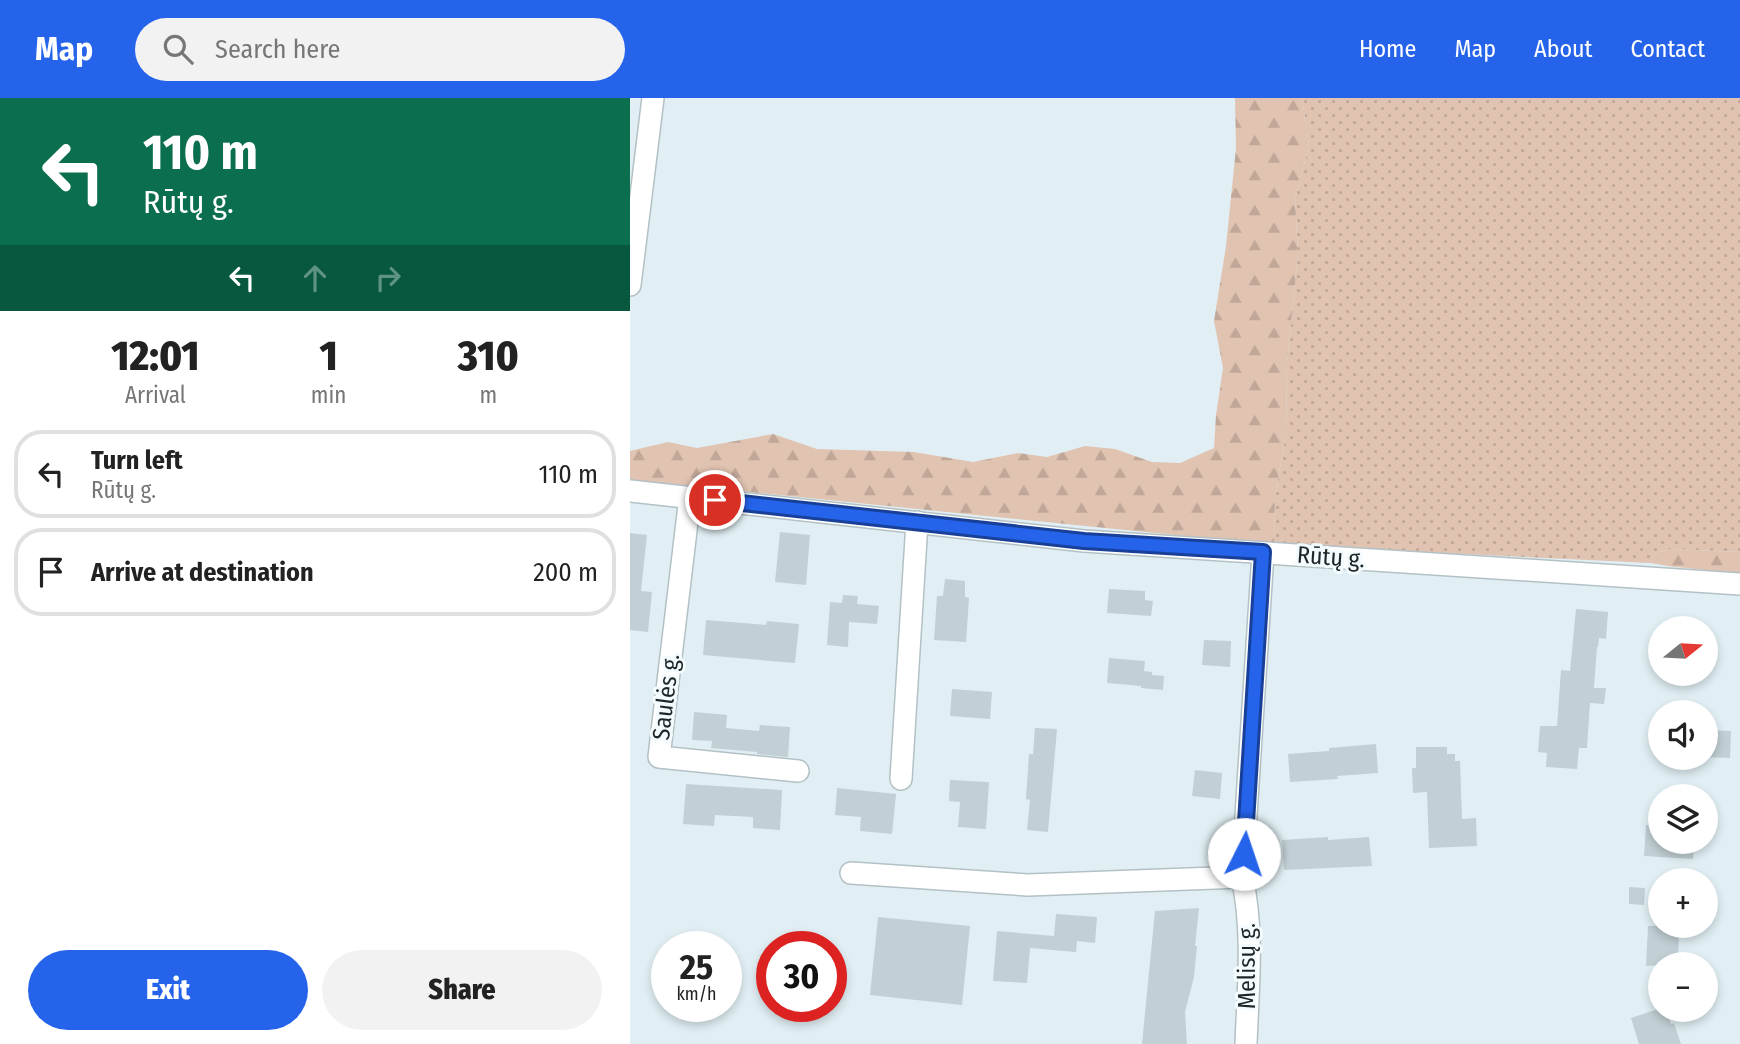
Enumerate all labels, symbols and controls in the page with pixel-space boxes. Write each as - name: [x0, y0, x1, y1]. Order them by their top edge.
- search box: [135, 18, 625, 81]
- text: Map: [35, 29, 93, 69]
- icon: search: [159, 30, 197, 68]
- text: Search here: [215, 34, 340, 65]
- text: Home: [1359, 35, 1416, 63]
- text: Map: [1454, 35, 1496, 63]
- text: About: [1534, 35, 1592, 63]
- text: Contact: [1630, 35, 1705, 63]
- text: 110 m: [143, 123, 258, 182]
- icon: left: [28, 126, 119, 217]
- text: Rūtų g.: [143, 183, 234, 221]
- icon: left: [223, 259, 261, 297]
- icon: ahead: [296, 259, 334, 297]
- icon: right: [369, 259, 407, 297]
- text: 12:01: [111, 331, 200, 381]
- text: 1: [320, 331, 338, 381]
- text: 310: [458, 331, 519, 381]
- text: Arrival: [125, 381, 186, 409]
- text: min: [311, 381, 346, 409]
- text: m: [479, 381, 497, 409]
- text: Turn left: [91, 445, 183, 476]
- icon: left: [32, 455, 70, 493]
- text: 110 m: [538, 459, 598, 490]
- pin: [685, 470, 745, 530]
- text: Rūtų g.: [91, 476, 156, 504]
- icon: arrive: [696, 481, 734, 519]
- street label: Rūtų g.: [1296, 541, 1366, 573]
- icon: arrive: [32, 553, 70, 591]
- text: Arrive at destination: [91, 557, 314, 588]
- text: 200 m: [533, 557, 598, 588]
- north arrow: [1648, 616, 1718, 686]
- map controls: [1648, 616, 1718, 1022]
- street label: Saulės g.: [647, 652, 685, 742]
- button: sound: [1648, 700, 1718, 770]
- button: layers: [1648, 784, 1718, 854]
- position arrow: [1207, 817, 1281, 891]
- button: +: [1648, 868, 1718, 938]
- street label: Melisų g.: [1233, 923, 1261, 1009]
- speed limit sign: 30: [756, 931, 847, 1022]
- text: 25: [680, 946, 713, 988]
- button: Exit: [28, 950, 308, 1030]
- button: Share: [322, 950, 602, 1030]
- button: −: [1648, 952, 1718, 1022]
- text: km/h: [676, 983, 717, 1005]

